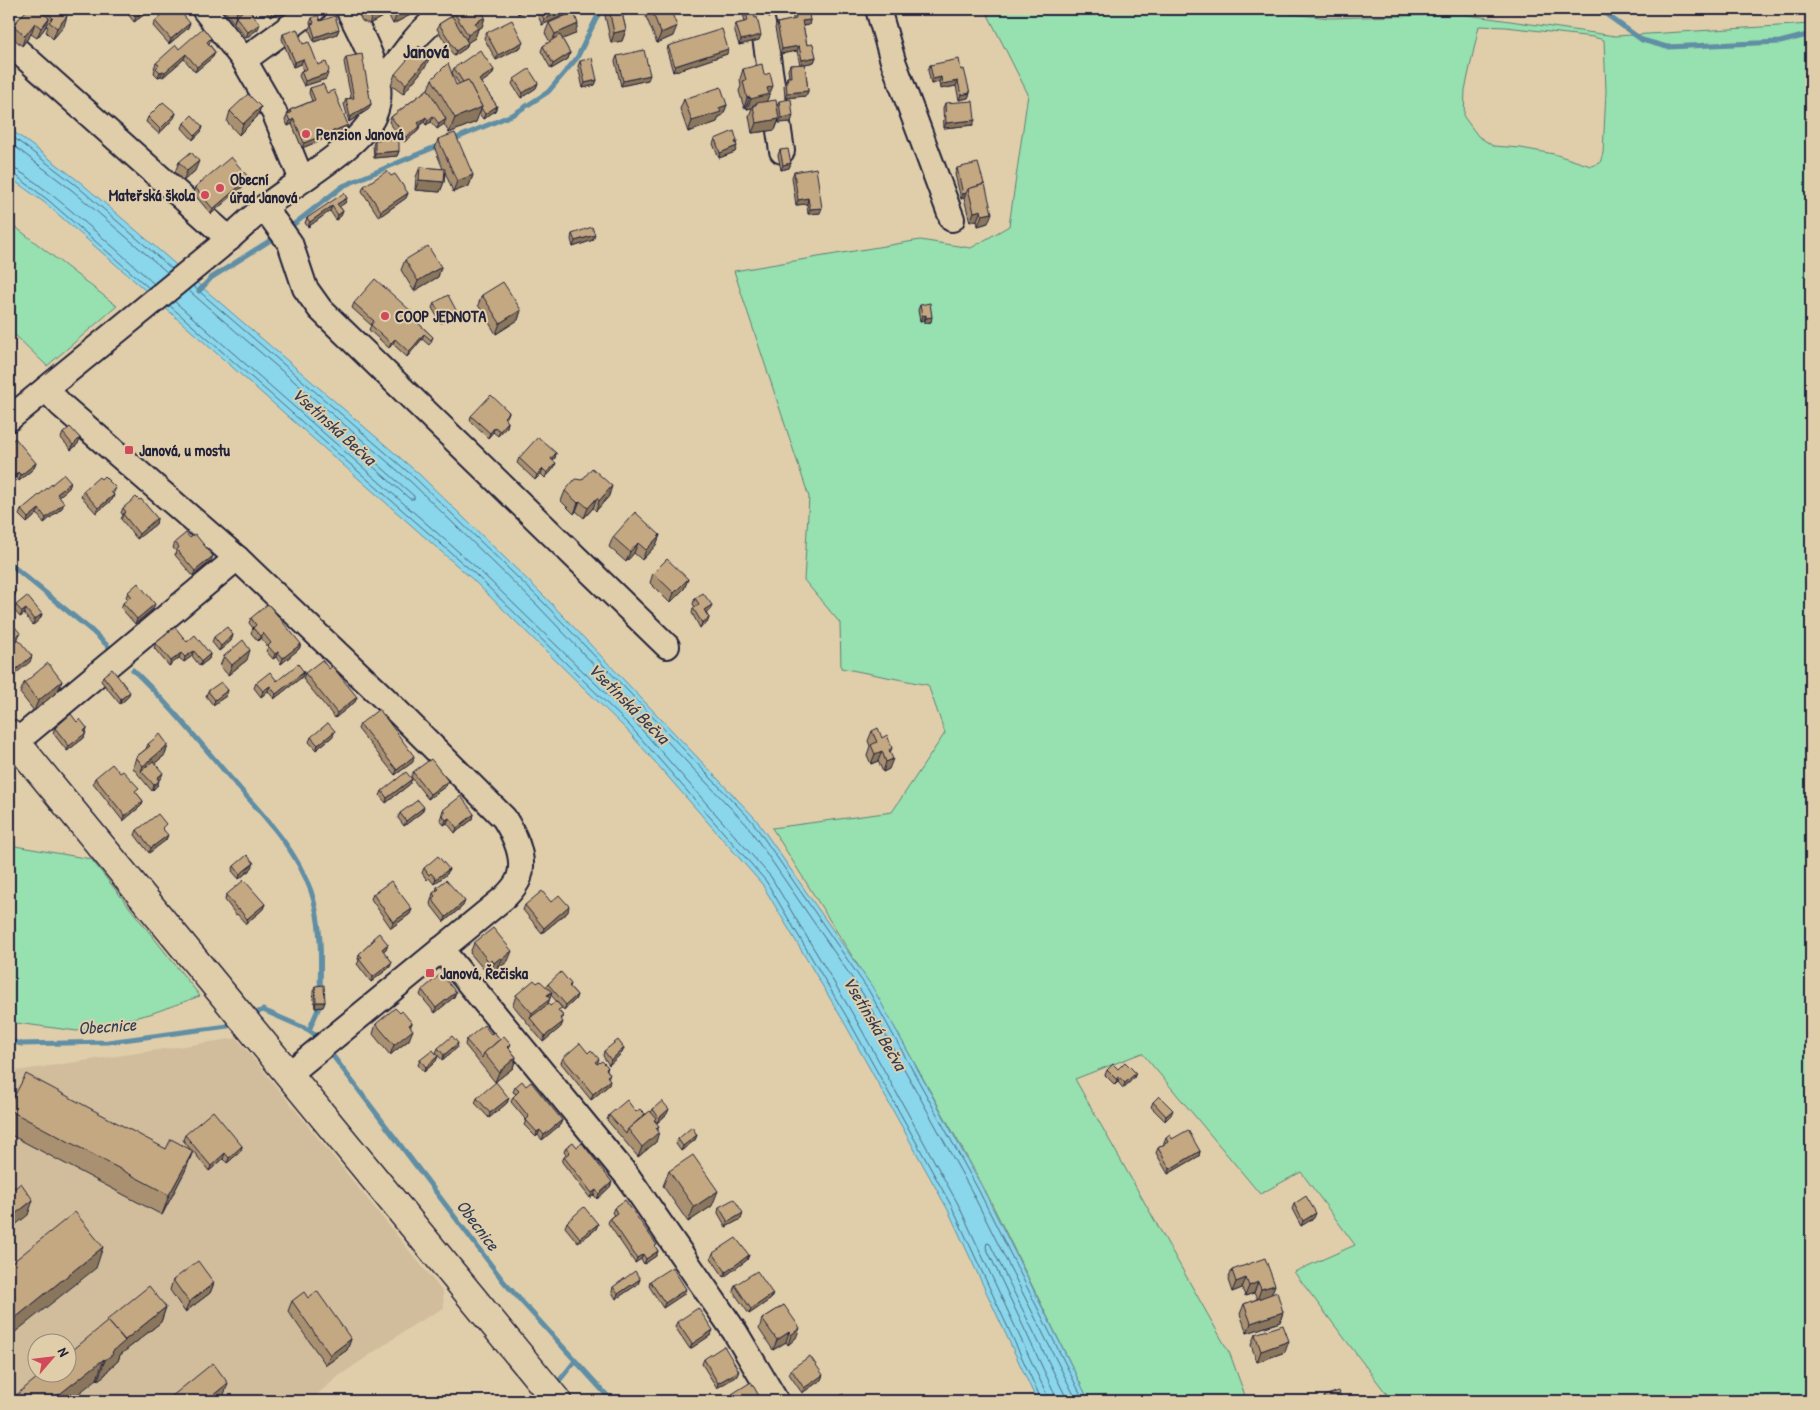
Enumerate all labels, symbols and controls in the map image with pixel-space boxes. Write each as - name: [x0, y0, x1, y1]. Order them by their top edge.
- district label: Janová: [403, 38, 449, 64]
- place label: Penzion Janová: [316, 123, 404, 145]
- marker: Penzion Janová: [300, 128, 312, 140]
- place label: Obecní úřad Janová: [230, 168, 298, 208]
- marker: Obecní úřad Janová: [214, 182, 226, 194]
- place label: Mateřská škola: [109, 184, 196, 206]
- marker: Mateřská škola: [199, 189, 211, 201]
- place label: COOP JEDNOTA: [395, 305, 486, 327]
- marker: COOP JEDNOTA: [379, 310, 391, 322]
- water label: Vsetínská Bečva: [286, 381, 383, 472]
- place label: Janová, u mostu: [139, 439, 231, 461]
- marker: Janová, u mostu: [123, 444, 135, 456]
- water label: Vsetínská Bečva: [583, 657, 677, 751]
- place label: Janová, Řečiska: [440, 962, 529, 984]
- marker: Janová, Řečiska: [424, 967, 436, 979]
- water label: Vsetínská Bečva: [837, 971, 914, 1076]
- water label: Obecnice: [77, 1011, 138, 1040]
- water label: Obecnice: [451, 1194, 506, 1256]
- north arrow: [28, 1332, 78, 1382]
- text: N: [54, 1344, 74, 1360]

